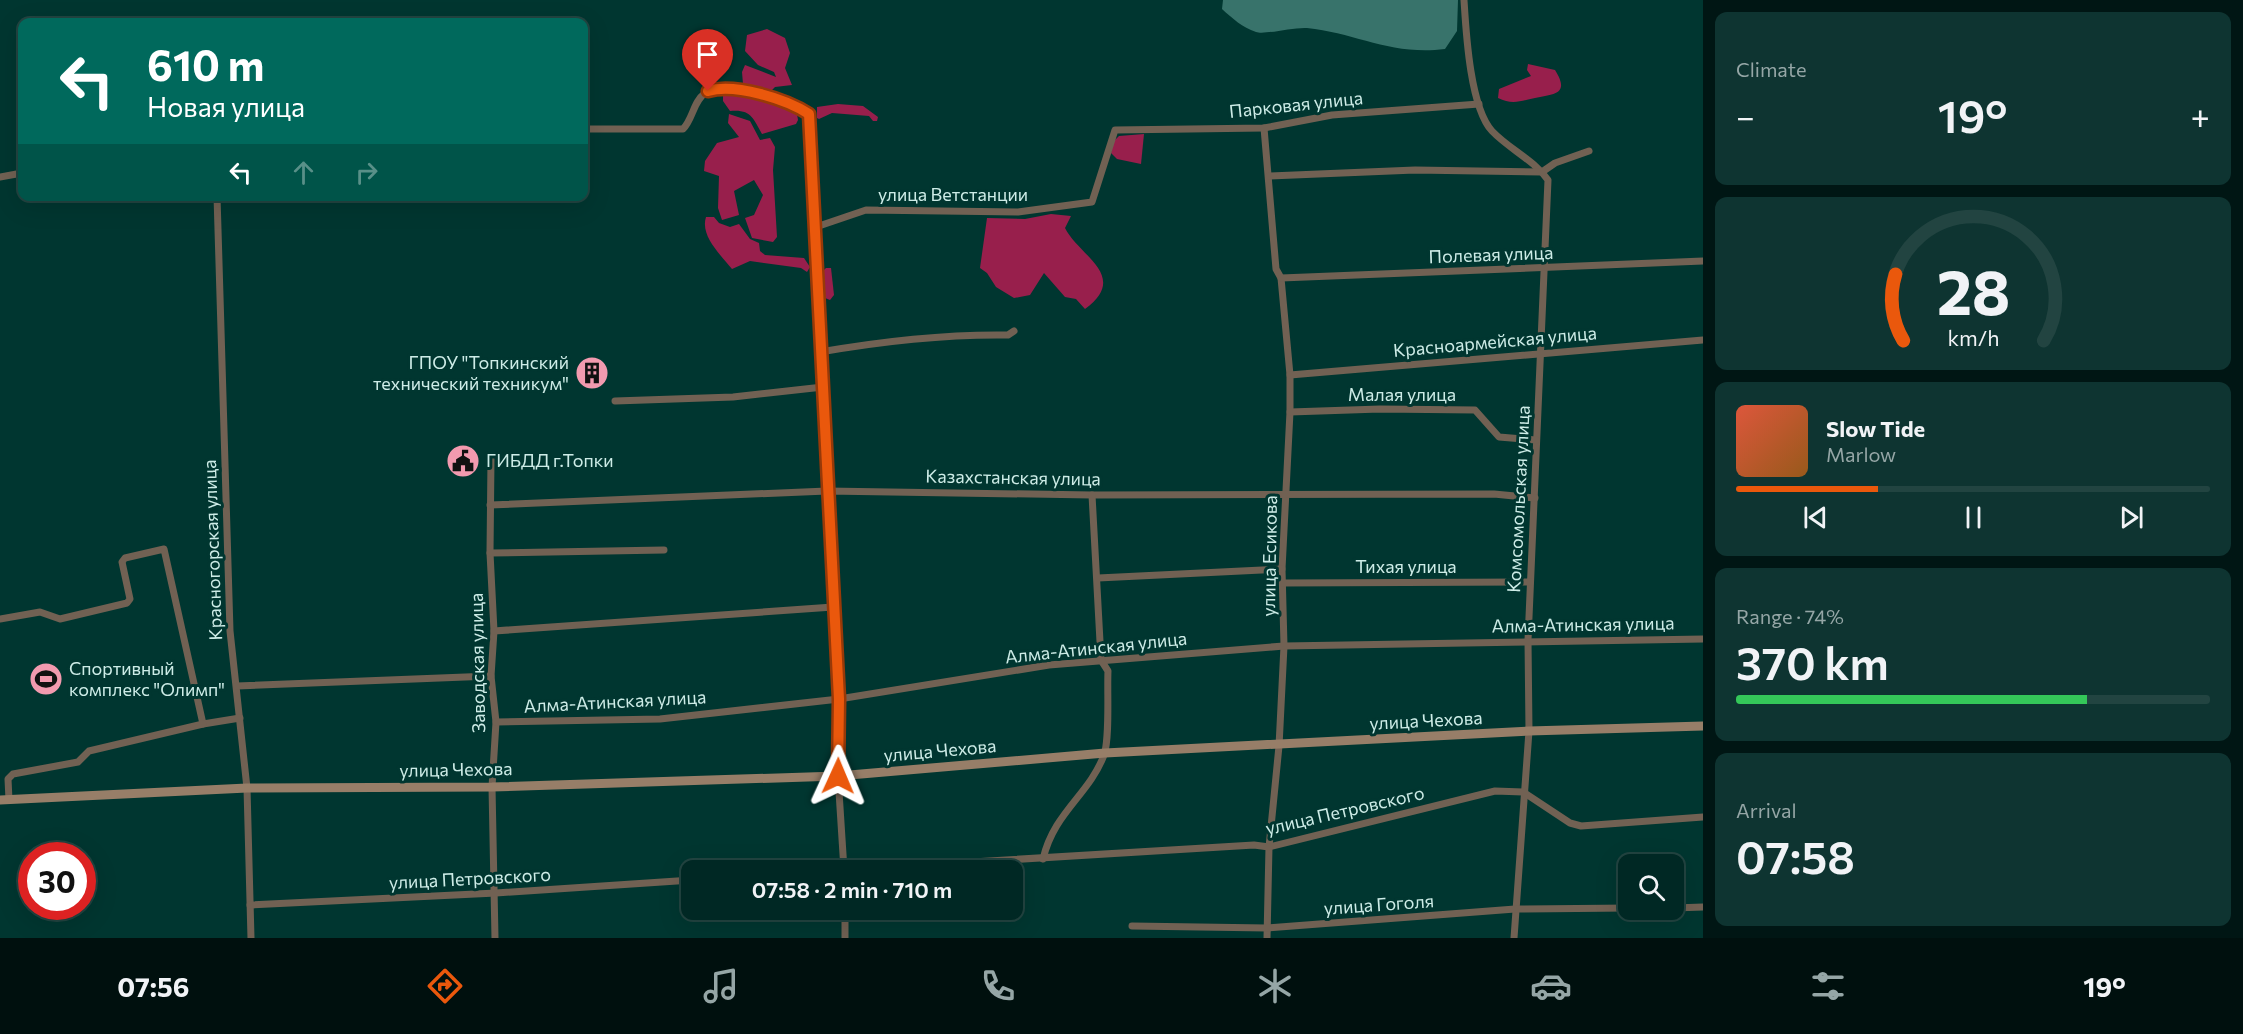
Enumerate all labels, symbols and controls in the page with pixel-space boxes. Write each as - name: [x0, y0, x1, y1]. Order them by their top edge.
- pin: [682, 29, 733, 91]
- text: 610 m: [147, 38, 265, 90]
- icon: arrive: [691, 38, 724, 71]
- icon: left: [48, 42, 126, 120]
- text: Climate: [1736, 57, 1806, 81]
- street label: Парковая улица: [1228, 86, 1364, 122]
- text: 19°: [1938, 87, 2007, 142]
- text: Новая улица: [147, 90, 305, 123]
- text: −: [1736, 95, 1755, 136]
- text: +: [2191, 95, 2210, 136]
- icon: left: [224, 156, 257, 189]
- icon: ahead: [287, 156, 320, 189]
- icon: right: [350, 156, 383, 189]
- street label: улица Ветстанции: [878, 183, 1028, 205]
- street label: Полевая улица: [1428, 241, 1554, 267]
- text: 28: [1936, 252, 2010, 328]
- street label: Красноармейская улица: [1392, 321, 1598, 361]
- text: km/h: [1947, 324, 1999, 350]
- place label: ГПОУ "Топкинский технический техникум": [373, 351, 569, 394]
- building icon: ГПОУ "Топкинский технический техникум": [574, 355, 610, 391]
- street label: Малая улица: [1348, 383, 1456, 405]
- street label: Комсомольская улица: [1502, 405, 1534, 593]
- text: Slow Tide: [1826, 415, 1925, 442]
- text: Marlow: [1826, 442, 1896, 466]
- public building icon: ГИБДД г.Топки: [445, 443, 481, 479]
- place label: ГИБДД г.Топки: [486, 449, 614, 471]
- street label: Красногорская улица: [198, 459, 226, 641]
- street label: Казахстанская улица: [925, 464, 1101, 490]
- street label: улица Есикова: [1257, 495, 1281, 617]
- icon: previous: [1799, 501, 1832, 534]
- icon: pause: [1957, 501, 1990, 534]
- icon: next: [2115, 501, 2148, 534]
- street label: Тихая улица: [1355, 555, 1457, 577]
- street label: Заводская улица: [465, 593, 489, 733]
- text: Range · 74%: [1736, 604, 1844, 628]
- street label: Алма-Атинская улица: [1491, 611, 1675, 637]
- street label: Алма-Атинская улица: [1004, 627, 1188, 667]
- text: 370 km: [1736, 634, 1889, 689]
- place label: Спортивный комплекс "Олимп": [69, 657, 225, 700]
- sports icon: Спортивный комплекс "Олимп": [28, 661, 64, 697]
- street label: Алма-Атинская улица: [523, 685, 707, 717]
- street label: улица Чехова: [1369, 706, 1483, 734]
- street label: улица Чехова: [883, 734, 997, 766]
- position arrow: [806, 744, 870, 808]
- street label: улица Чехова: [399, 757, 513, 781]
- street label: улица Петровского: [1263, 781, 1426, 839]
- text: Arrival: [1736, 798, 1797, 822]
- text: 07:58: [1736, 828, 1855, 883]
- speed limit sign: 30: [18, 842, 96, 920]
- map controls: [1618, 854, 1684, 920]
- button: search: [1618, 854, 1684, 920]
- street label: улица Петровского: [388, 863, 552, 893]
- text: 07:58 · 2 min · 710 m: [752, 876, 952, 903]
- street label: улица Гоголя: [1323, 889, 1435, 919]
- icon: directions: [424, 965, 466, 1007]
- icon: music: [700, 965, 742, 1007]
- icon: phone: [977, 965, 1019, 1007]
- icon: climate: [1254, 965, 1296, 1007]
- icon: car: [1530, 965, 1572, 1007]
- icon: filters: [1807, 965, 1849, 1007]
- text: 07:56: [117, 970, 189, 1003]
- text: 19°: [2083, 970, 2126, 1003]

